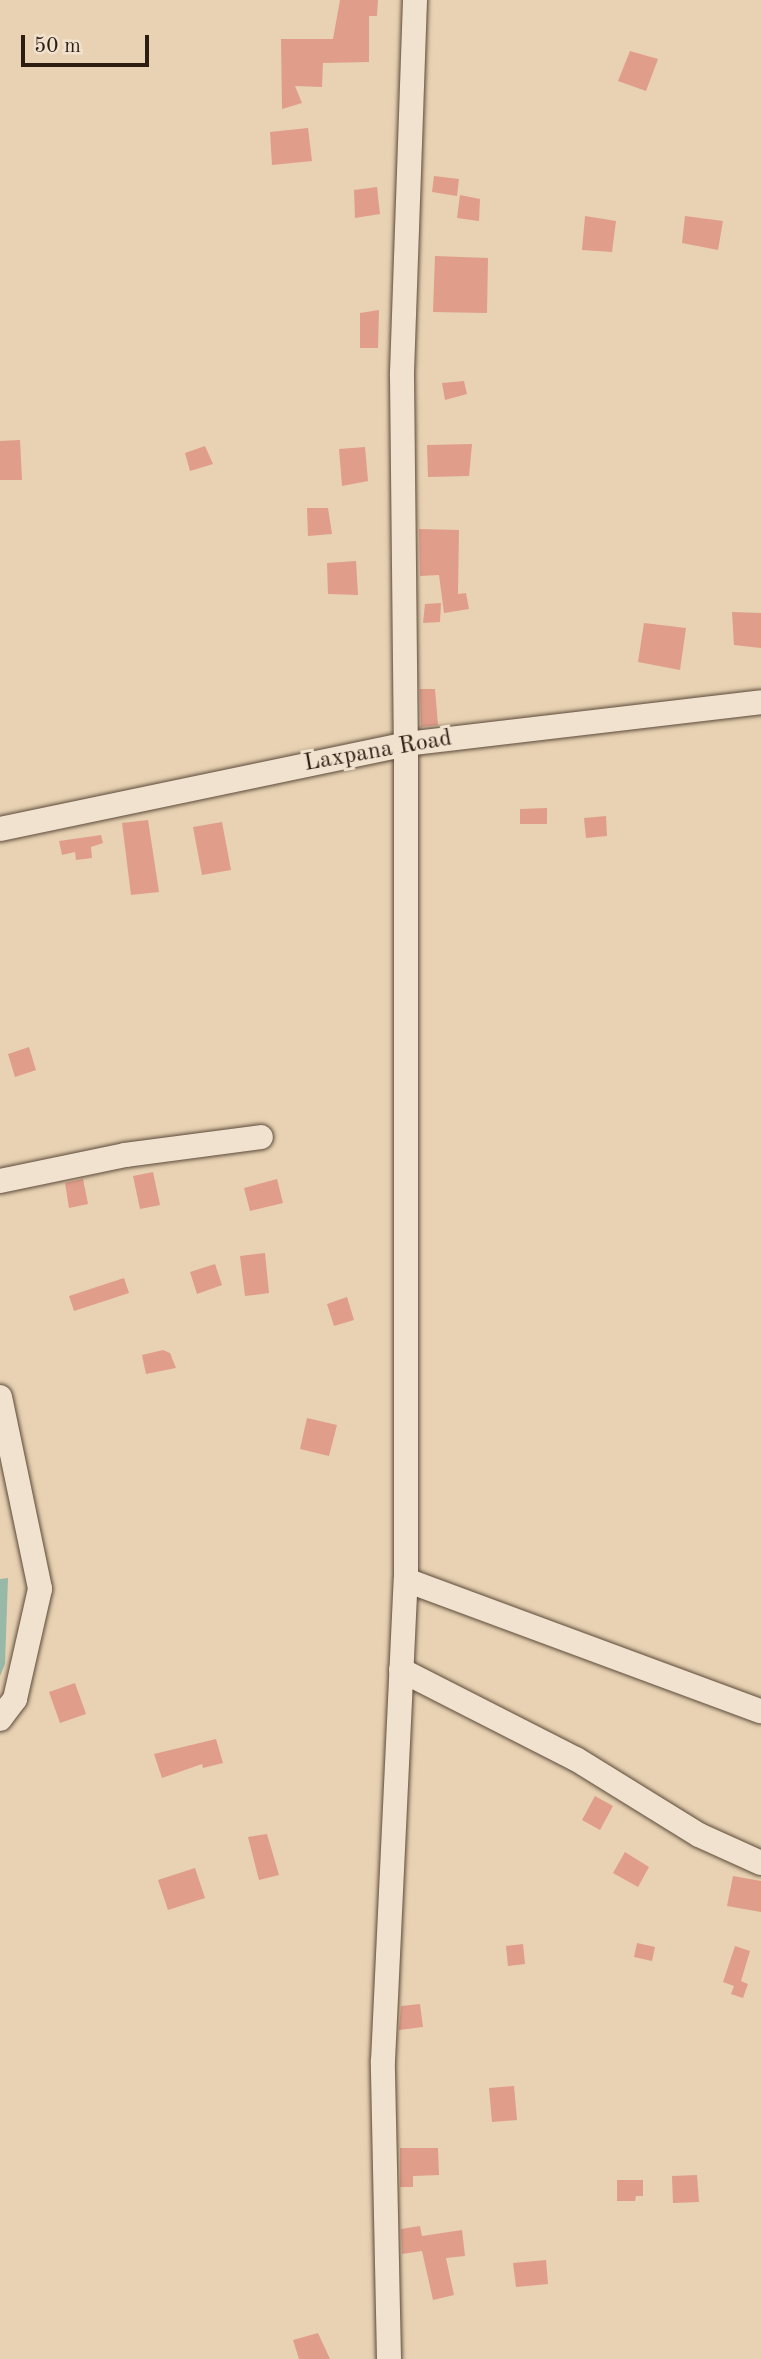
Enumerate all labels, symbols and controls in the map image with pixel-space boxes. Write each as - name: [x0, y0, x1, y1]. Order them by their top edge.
- scale bar: [24, 21, 152, 65]
- text: 50 m: [34, 36, 81, 57]
- street label: Laxpana Road: [302, 725, 454, 779]

